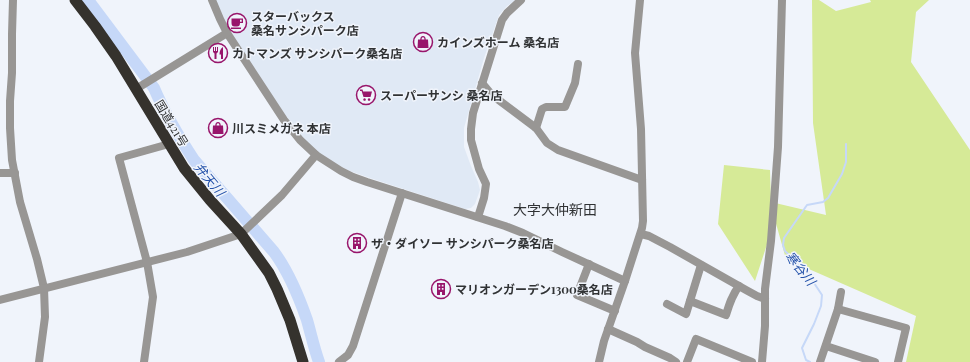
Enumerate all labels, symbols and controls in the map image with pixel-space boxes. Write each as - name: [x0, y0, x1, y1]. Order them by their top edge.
- place label: スターバックス 桑名サンシパーク店: [251, 8, 359, 38]
- cafe icon: スターバックス 桑名サンシパーク店: [226, 12, 248, 34]
- shop icon: カインズホーム 桑名店: [412, 31, 434, 53]
- place label: カインズホーム 桑名店: [437, 34, 559, 50]
- restaurant icon: カトマンズ サンシパーク桑名店: [207, 42, 229, 64]
- place label: カトマンズ サンシパーク桑名店: [232, 45, 402, 61]
- supermarket icon: スーパーサンシ 桑名店: [355, 84, 377, 106]
- place label: スーパーサンシ 桑名店: [380, 87, 502, 103]
- street label: 国道421号: [152, 97, 192, 149]
- shop icon: 川スミメガネ 本店: [207, 117, 229, 139]
- place label: 川スミメガネ 本店: [232, 120, 331, 136]
- water label: 弁天川: [191, 159, 230, 201]
- district label: 大字大仲新田: [513, 200, 597, 219]
- building icon: ザ・ダイソー サンシパーク桑名店: [346, 232, 368, 254]
- place label: ザ・ダイソー サンシパーク桑名店: [371, 235, 553, 251]
- water label: 寒谷川: [782, 247, 821, 290]
- building icon: マリオンガーデン1300桑名店: [430, 278, 452, 300]
- place label: マリオンガーデン1300桑名店: [455, 281, 613, 297]

